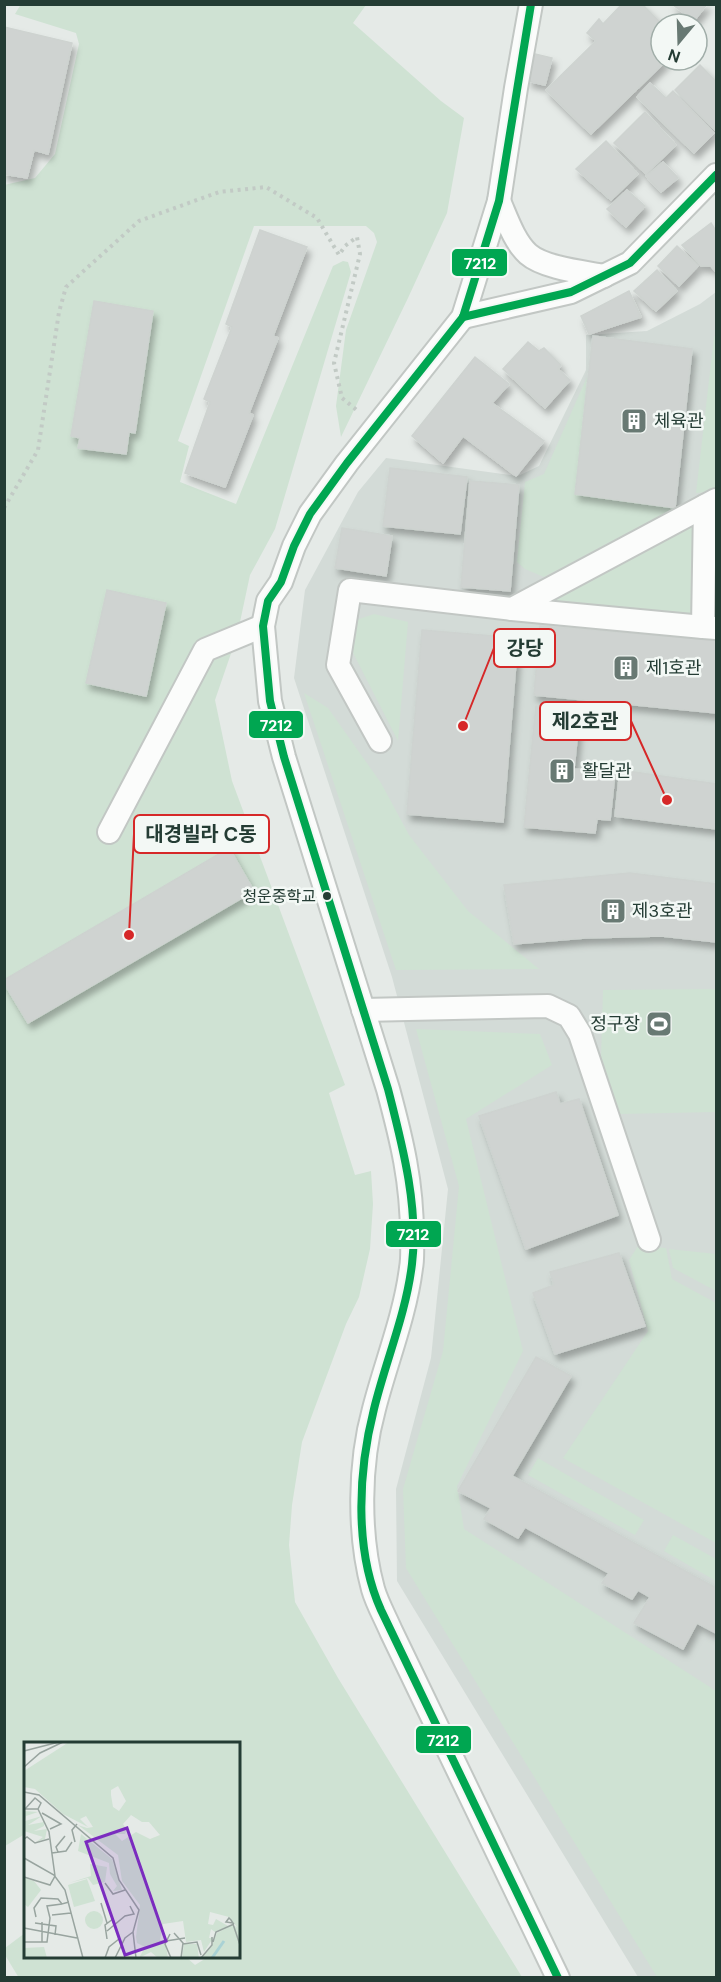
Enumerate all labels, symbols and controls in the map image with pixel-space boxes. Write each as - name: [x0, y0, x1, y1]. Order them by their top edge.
- north arrow: [649, 12, 709, 72]
- text: N: [665, 44, 683, 68]
- line badge: 7212: [451, 248, 508, 277]
- text: 7212: [464, 253, 496, 274]
- building icon: 체육관: [619, 406, 649, 436]
- place label: 체육관: [654, 409, 704, 433]
- callout: 강당: [494, 629, 555, 667]
- text: 강당: [507, 635, 543, 661]
- building icon: 제1호관: [611, 653, 641, 683]
- place label: 제1호관: [646, 656, 702, 680]
- callout: 제2호관: [540, 702, 631, 740]
- text: 제2호관: [552, 708, 619, 734]
- line badge: 7212: [248, 710, 304, 739]
- text: 7212: [260, 715, 292, 736]
- building icon: 활달관: [547, 756, 577, 786]
- place label: 활달관: [582, 759, 632, 783]
- callout: 대경빌라 C동: [134, 815, 269, 853]
- text: 대경빌라 C동: [145, 821, 257, 847]
- place label: 청운중학교: [242, 886, 316, 907]
- marker: 청운중학교: [321, 890, 333, 902]
- building icon: 제3호관: [598, 896, 628, 926]
- place label: 제3호관: [632, 899, 693, 923]
- sports icon: 정구장: [644, 1009, 674, 1039]
- place label: 정구장: [590, 1012, 640, 1036]
- line badge: 7212: [385, 1220, 442, 1248]
- text: 7212: [397, 1224, 429, 1245]
- line badge: 7212: [415, 1725, 472, 1754]
- text: 7212: [427, 1730, 459, 1751]
- inset map: [24, 1742, 240, 1958]

